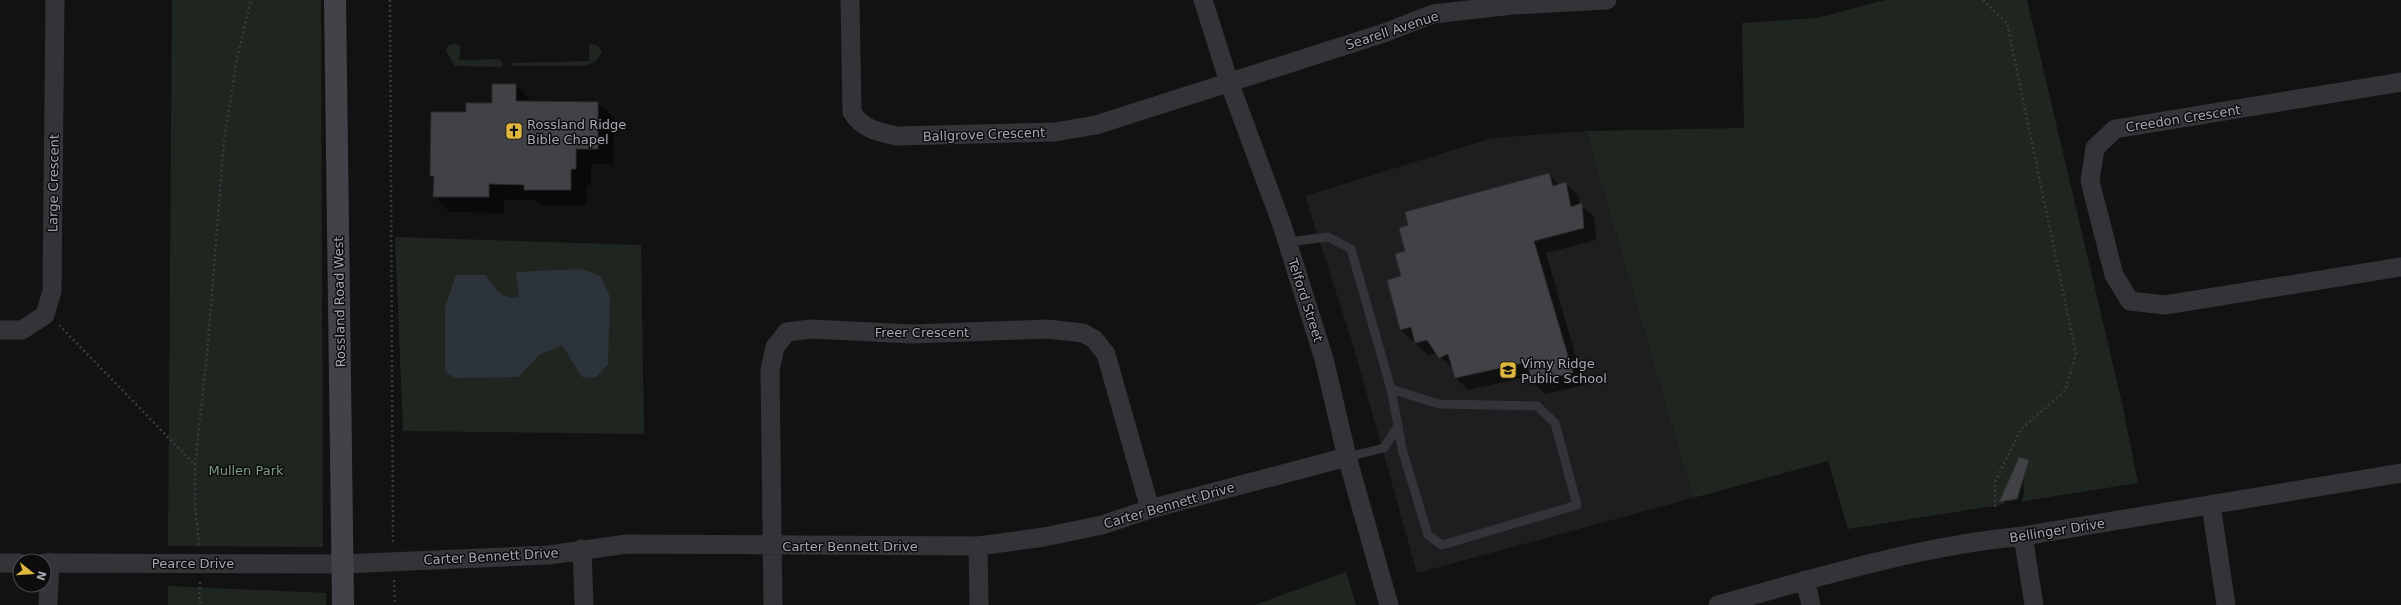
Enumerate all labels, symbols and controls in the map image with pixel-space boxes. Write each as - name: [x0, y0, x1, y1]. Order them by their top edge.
- street label: Searell Avenue: [1344, 8, 1441, 53]
- street label: Creedon Crescent: [2125, 102, 2242, 135]
- place label: Rossland Ridge Bible Chapel: [527, 117, 626, 147]
- church icon: Rossland Ridge Bible Chapel: [504, 121, 524, 141]
- street label: Ballgrove Crescent: [922, 125, 1046, 144]
- street label: Large Crescent: [45, 134, 62, 232]
- street label: Rossland Road West: [331, 236, 348, 368]
- street label: Telford Street: [1285, 256, 1326, 344]
- street label: Freer Crescent: [875, 325, 969, 340]
- place label: Vimy Ridge Public School: [1521, 356, 1607, 386]
- school or university icon: Vimy Ridge Public School: [1498, 360, 1518, 380]
- park label: Mullen Park: [208, 463, 284, 478]
- street label: Carter Bennett Drive: [1102, 480, 1236, 531]
- street label: Bellinger Drive: [2008, 516, 2106, 545]
- street label: Carter Bennett Drive: [782, 539, 918, 554]
- street label: Carter Bennett Drive: [423, 545, 559, 568]
- north arrow: [12, 553, 52, 593]
- street label: Pearce Drive: [152, 556, 234, 571]
- text: N: [34, 569, 49, 582]

